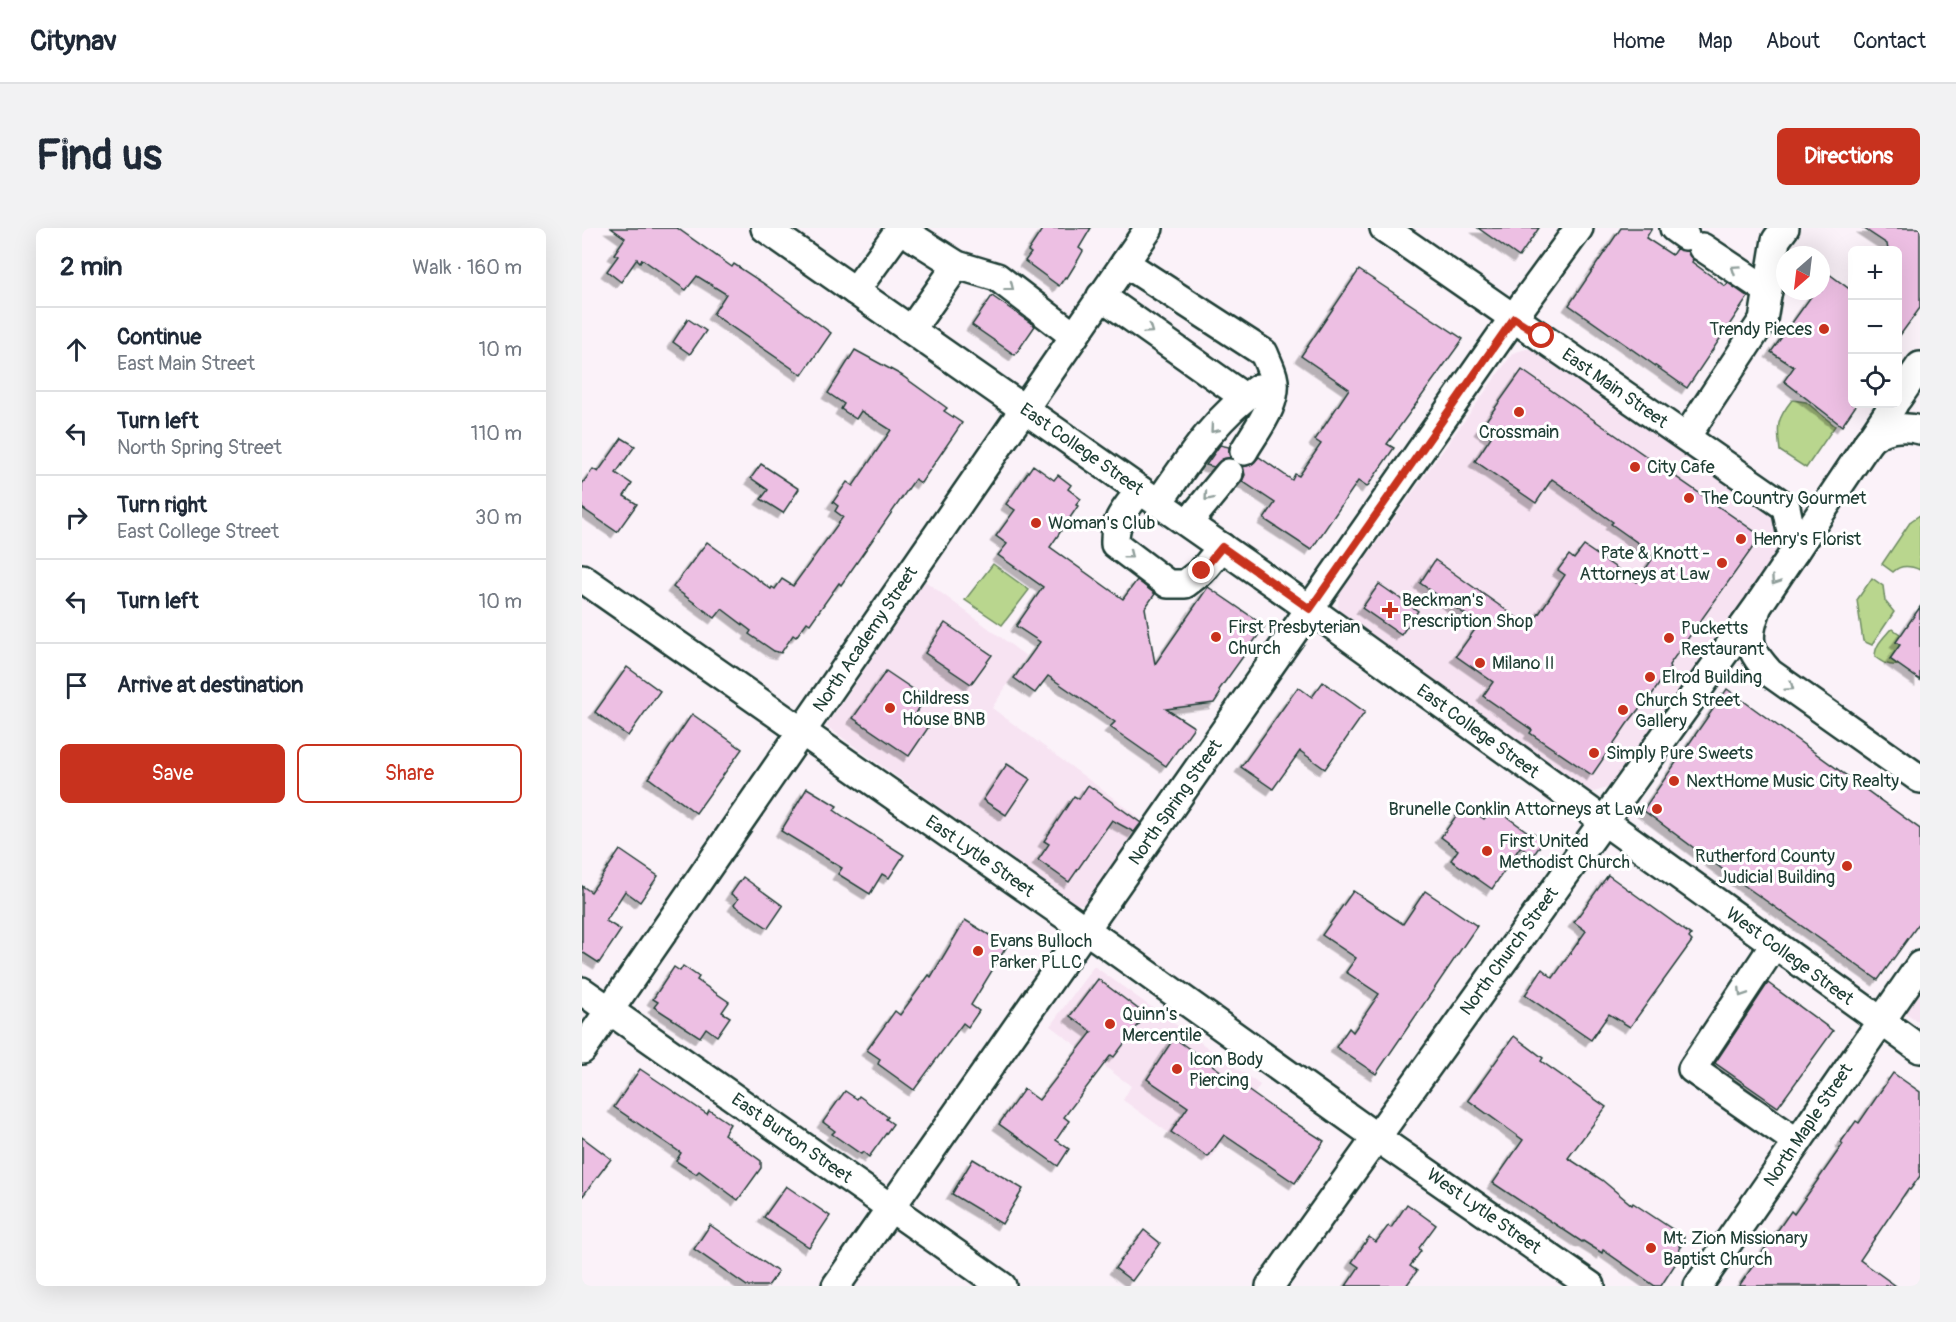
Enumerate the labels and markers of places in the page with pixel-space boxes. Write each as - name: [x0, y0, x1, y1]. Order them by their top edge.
- place label: Trendy Pieces: [1709, 318, 1812, 341]
- marker: Trendy Pieces: [1817, 322, 1831, 336]
- marker: Crossmain: [1512, 405, 1526, 419]
- place label: Crossmain: [1479, 421, 1559, 444]
- place label: City Cafe: [1647, 456, 1715, 479]
- marker: City Cafe: [1628, 460, 1642, 474]
- place label: The Country Gourmet: [1701, 487, 1867, 510]
- marker: The Country Gourmet: [1682, 491, 1696, 505]
- place label: Woman's Club: [1048, 512, 1155, 535]
- marker: Woman's Club: [1029, 516, 1043, 530]
- place label: Henry's Florist: [1753, 528, 1862, 551]
- marker: Henry's Florist: [1734, 532, 1748, 546]
- place label: Pate & Knott - Attorneys at Law: [1579, 542, 1710, 586]
- marker: Pate & Knott - Attorneys at Law: [1715, 556, 1729, 570]
- place label: Beckman's Prescription Shop: [1402, 589, 1533, 633]
- marker: Beckman's Prescription Shop: [1383, 603, 1397, 617]
- place label: First Presbyterian Church: [1228, 616, 1361, 660]
- place label: Pucketts Restaurant: [1681, 617, 1765, 661]
- marker: First Presbyterian Church: [1209, 630, 1223, 644]
- marker: Pucketts Restaurant: [1662, 631, 1676, 645]
- place label: Milano II: [1492, 652, 1555, 675]
- marker: Milano II: [1473, 656, 1487, 670]
- place label: Elrod Building: [1662, 666, 1762, 689]
- marker: Elrod Building: [1643, 670, 1657, 684]
- place label: Childress House BNB: [902, 687, 985, 731]
- place label: Church Street Gallery: [1635, 689, 1741, 733]
- marker: Childress House BNB: [883, 701, 897, 715]
- marker: Church Street Gallery: [1616, 703, 1630, 717]
- place label: Simply Pure Sweets: [1606, 742, 1753, 765]
- marker: Simply Pure Sweets: [1587, 746, 1601, 760]
- place label: NextHome Music City Realty: [1686, 770, 1899, 793]
- marker: NextHome Music City Realty: [1667, 774, 1681, 788]
- place label: Brunelle Conklin Attorneys at Law: [1389, 798, 1645, 821]
- marker: Brunelle Conklin Attorneys at Law: [1650, 802, 1664, 816]
- place label: First United Methodist Church: [1499, 830, 1630, 874]
- marker: First United Methodist Church: [1480, 844, 1494, 858]
- place label: Rutherford County Judicial Building: [1695, 845, 1835, 889]
- marker: Rutherford County Judicial Building: [1840, 859, 1854, 873]
- place label: Evans Bulloch Parker PLLC: [990, 930, 1092, 974]
- marker: Evans Bulloch Parker PLLC: [971, 944, 985, 958]
- place label: Quinn's Mercentile: [1122, 1003, 1202, 1047]
- marker: Quinn's Mercentile: [1103, 1017, 1117, 1031]
- place label: Icon Body Piercing: [1189, 1048, 1263, 1092]
- marker: Icon Body Piercing: [1170, 1062, 1184, 1076]
- place label: Mt. Zion Missionary Baptist Church: [1663, 1227, 1808, 1271]
- marker: Mt. Zion Missionary Baptist Church: [1644, 1241, 1658, 1255]

